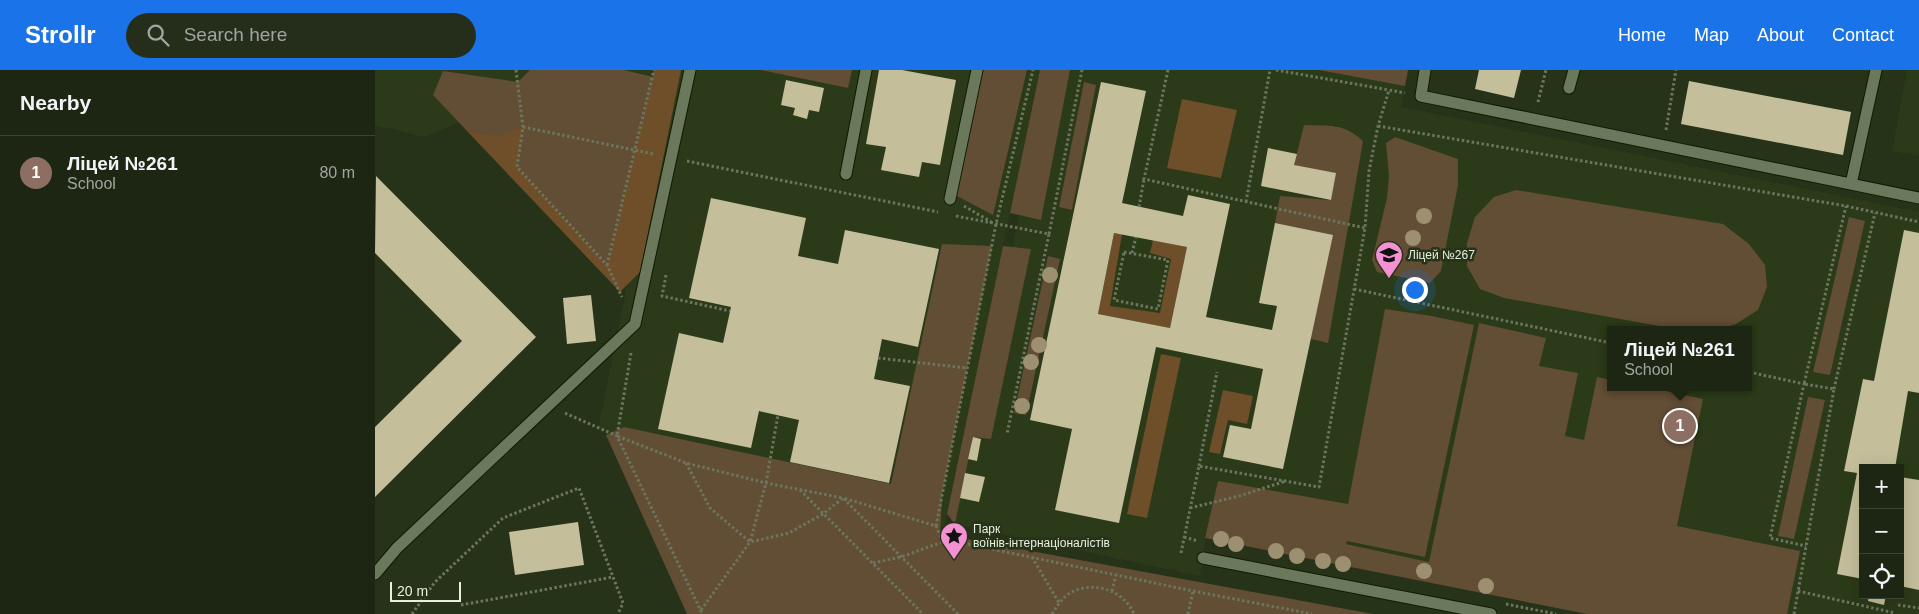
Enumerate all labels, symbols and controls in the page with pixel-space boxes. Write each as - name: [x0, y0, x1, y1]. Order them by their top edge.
- search box: [126, 13, 476, 58]
- text: Strollr: [25, 21, 96, 48]
- icon: search: [144, 21, 172, 49]
- text: Search here: [184, 24, 287, 45]
- text: Home: [1618, 25, 1666, 45]
- text: Map: [1694, 25, 1729, 45]
- text: About: [1757, 25, 1804, 45]
- text: Contact: [1832, 25, 1894, 45]
- text: Nearby: [20, 91, 91, 114]
- text: Ліцей №261: [67, 153, 178, 174]
- text: 1: [32, 164, 40, 181]
- text: 80 m: [319, 164, 355, 181]
- text: School: [67, 175, 116, 192]
- school or university icon: Ліцей №267: [1374, 240, 1404, 279]
- place label: Ліцей №267: [1408, 248, 1475, 262]
- your location: [1402, 277, 1428, 303]
- popup: [1607, 326, 1752, 391]
- text: Ліцей №261: [1624, 339, 1735, 360]
- text: School: [1624, 361, 1673, 378]
- pin: 1: [1664, 407, 1696, 445]
- map controls: [1859, 464, 1904, 599]
- button: +: [1859, 464, 1904, 509]
- button: −: [1859, 509, 1904, 554]
- place icon: Парк воїнів-інтернаціоналістів: [939, 521, 969, 560]
- place label: Парк воїнів-інтернаціоналістів: [973, 522, 1110, 550]
- button: locate: [1859, 554, 1904, 599]
- scale bar: [390, 579, 461, 602]
- text: 20 m: [397, 583, 428, 599]

